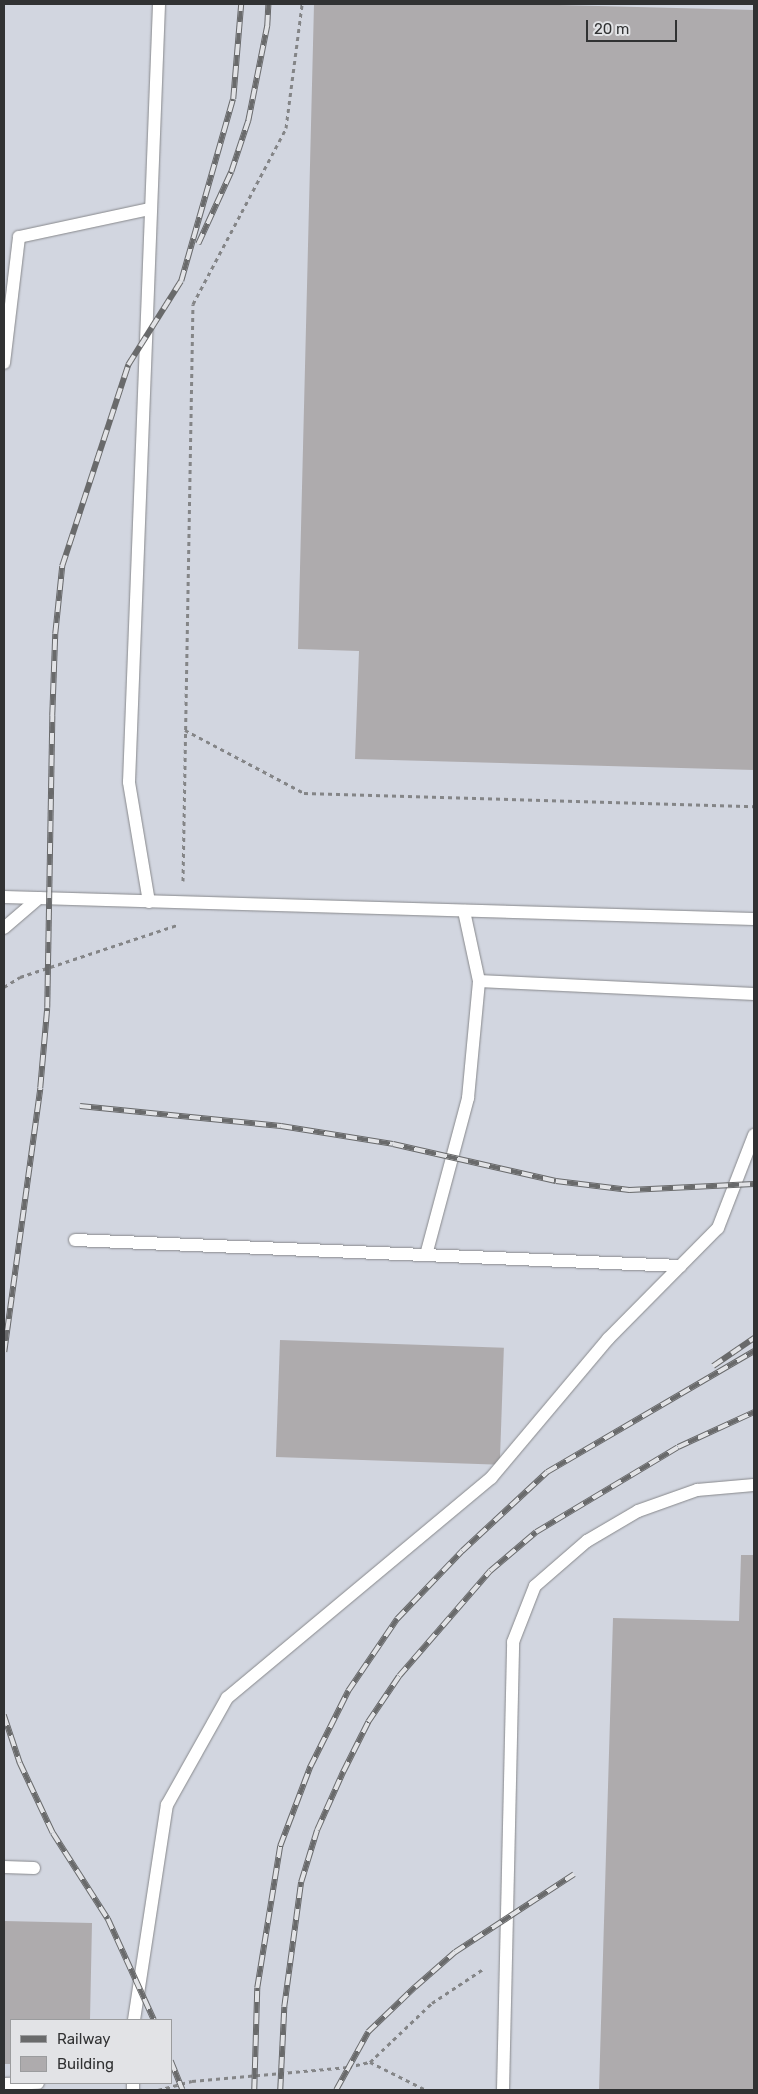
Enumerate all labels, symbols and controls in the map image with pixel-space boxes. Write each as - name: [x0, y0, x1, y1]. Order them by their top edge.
- scale bar: [588, 10, 679, 42]
- text: 20 m: [594, 20, 629, 38]
- legend: [10, 2019, 172, 2084]
- text: Railway: [57, 2030, 111, 2048]
- text: Building: [57, 2055, 114, 2073]

